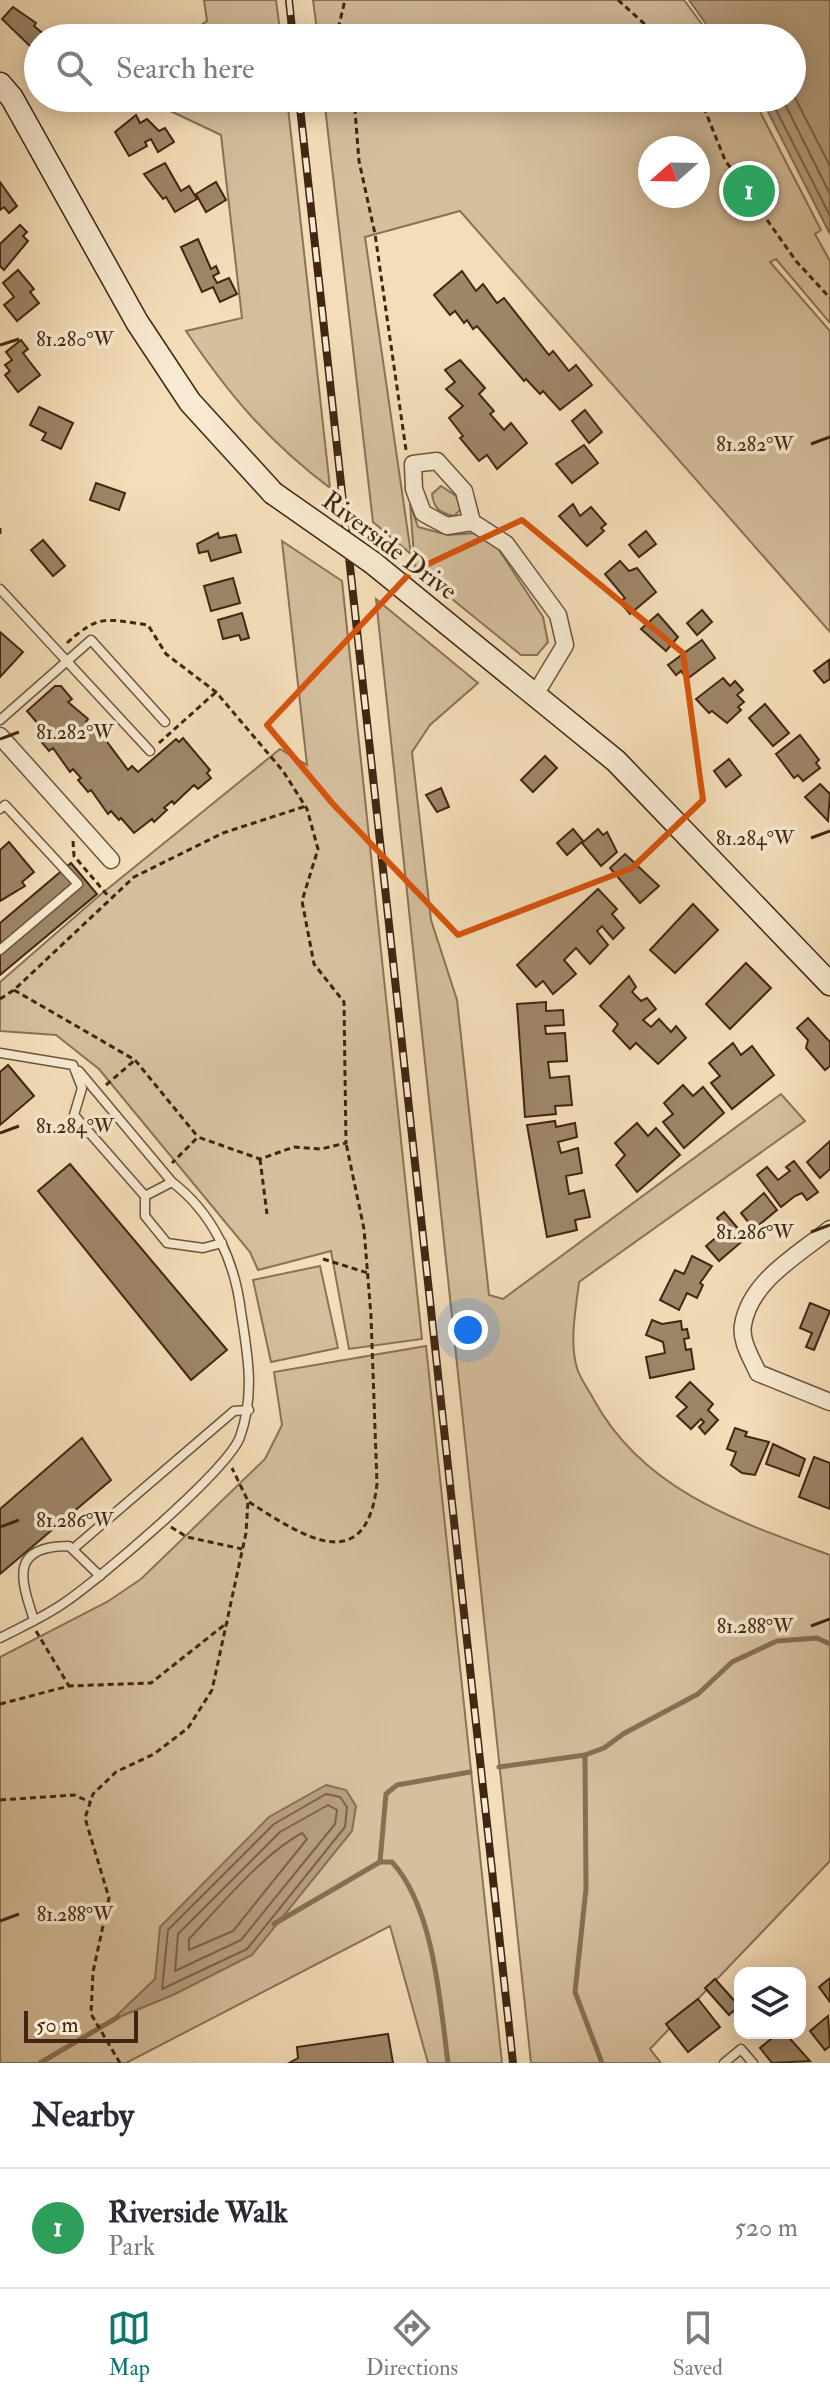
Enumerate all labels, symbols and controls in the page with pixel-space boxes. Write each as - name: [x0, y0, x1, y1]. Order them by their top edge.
- search box: [24, 24, 806, 112]
- icon: search: [52, 46, 96, 90]
- text: Search here: [116, 50, 255, 87]
- north arrow: [638, 136, 710, 208]
- pin: 1: [723, 161, 775, 221]
- text: 81.280°W: [36, 327, 114, 352]
- text: 81.282°W: [716, 432, 794, 457]
- street label: Riverside Drive: [315, 484, 464, 607]
- text: 81.282°W: [36, 720, 114, 745]
- text: 81.284°W: [716, 826, 795, 851]
- text: 81.284°W: [36, 1114, 115, 1139]
- text: 81.286°W: [716, 1220, 794, 1245]
- your location: [448, 1310, 488, 1350]
- text: 81.286°W: [36, 1508, 114, 1533]
- text: 81.288°W: [717, 1614, 794, 1639]
- text: 81.288°W: [37, 1902, 114, 1927]
- map controls: [734, 1967, 806, 2039]
- button: layers: [734, 1967, 806, 2039]
- scale bar: [24, 2007, 138, 2043]
- text: 50 m: [36, 2011, 78, 2039]
- text: Nearby: [32, 2094, 134, 2137]
- text: Riverside Walk: [108, 2194, 288, 2231]
- text: 1: [53, 2212, 63, 2244]
- text: 520 m: [735, 2212, 798, 2244]
- text: Park: [108, 2231, 155, 2263]
- tab: Map: [107, 2306, 151, 2382]
- tab: Directions: [366, 2306, 458, 2382]
- tab: Saved: [673, 2306, 723, 2382]

